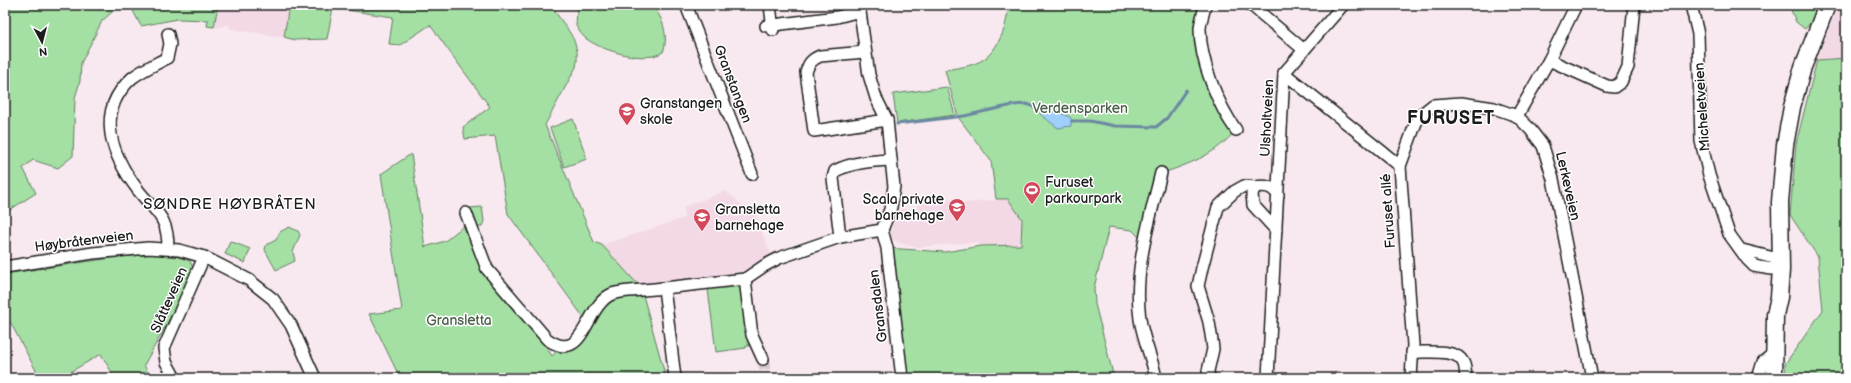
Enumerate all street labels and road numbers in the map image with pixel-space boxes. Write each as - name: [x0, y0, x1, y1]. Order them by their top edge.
- street label: Granstangen: [710, 43, 756, 125]
- street label: Micheletveien: [1690, 62, 1714, 152]
- street label: Ulsholtveien: [1256, 79, 1278, 157]
- street label: Lerkeveien: [1552, 150, 1584, 222]
- street label: Furuset allé: [1377, 173, 1399, 249]
- street label: Høybråtenveien: [34, 227, 134, 255]
- street label: Slåtteveien: [147, 264, 191, 336]
- street label: Gransdalen: [865, 269, 891, 343]

